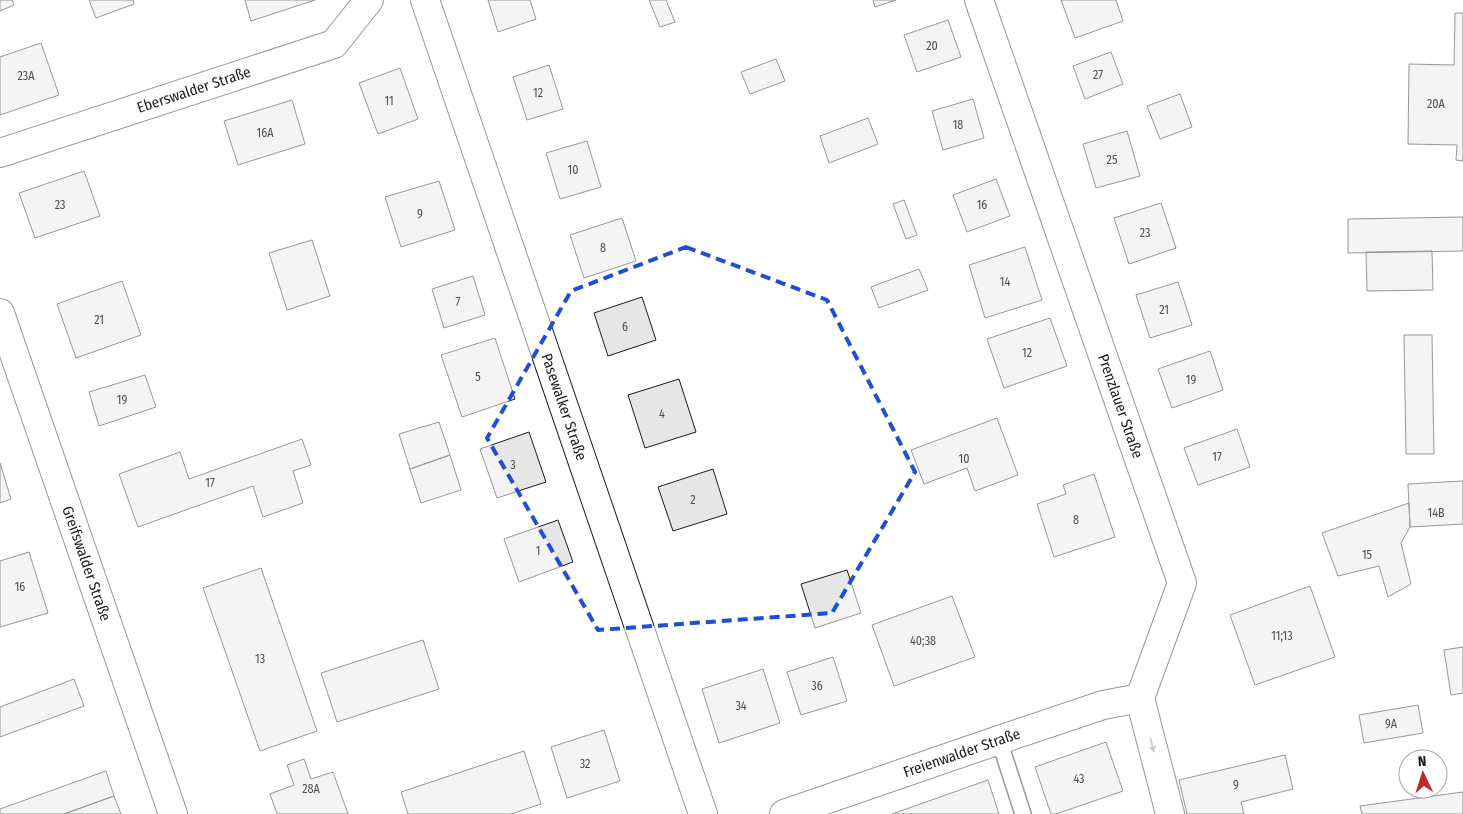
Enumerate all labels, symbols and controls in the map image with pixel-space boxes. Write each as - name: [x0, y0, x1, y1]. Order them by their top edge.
- house number: 20: [926, 39, 938, 53]
- street label: Eberswalder Straße: [135, 63, 253, 117]
- house number: 27: [1093, 68, 1103, 82]
- house number: 23A: [18, 69, 35, 83]
- house number: 12: [533, 86, 543, 100]
- house number: 11: [384, 94, 394, 108]
- house number: 20A: [1427, 97, 1446, 111]
- house number: 18: [953, 118, 963, 132]
- house number: 16A: [257, 126, 274, 140]
- house number: 25: [1107, 153, 1118, 167]
- house number: 10: [568, 163, 578, 177]
- house number: 23: [55, 198, 65, 212]
- house number: 16: [977, 198, 987, 212]
- house number: 9: [417, 207, 423, 221]
- house number: 23: [1140, 226, 1150, 240]
- house number: 8: [600, 241, 606, 255]
- house number: 14: [1000, 275, 1010, 289]
- house number: 7: [456, 295, 461, 309]
- house number: 21: [1159, 303, 1169, 317]
- house number: 21: [94, 313, 104, 327]
- house number: 6: [622, 320, 628, 334]
- house number: 12: [1022, 346, 1032, 360]
- street label: Pasewalker Straße: [537, 351, 591, 463]
- street label: Prenzlauer Straße: [1094, 352, 1147, 460]
- house number: 5: [475, 370, 481, 384]
- house number: 19: [1186, 373, 1196, 387]
- house number: 19: [117, 393, 127, 407]
- house number: 4: [659, 407, 665, 421]
- house number: 17: [1212, 450, 1222, 464]
- house number: 10: [959, 452, 969, 466]
- house number: 3: [510, 458, 516, 472]
- house number: 17: [205, 476, 215, 490]
- house number: 2: [690, 493, 696, 507]
- street label: Greifswalder Straße: [58, 504, 115, 623]
- house number: 14B: [1427, 506, 1445, 520]
- house number: 8: [1073, 513, 1079, 527]
- house number: 1: [536, 544, 540, 558]
- house number: 15: [1362, 548, 1373, 562]
- house number: 16: [15, 580, 25, 594]
- house number: 11;13: [1271, 629, 1293, 643]
- house number: 40;38: [910, 634, 936, 648]
- house number: 13: [255, 652, 265, 666]
- house number: 36: [811, 679, 823, 693]
- house number: 34: [735, 699, 747, 713]
- house number: 9A: [1385, 717, 1398, 731]
- street label: Freienwalder Straße: [901, 725, 1023, 781]
- one-way arrow: [1148, 737, 1156, 753]
- north arrow: [1398, 749, 1448, 799]
- text: N: [1417, 753, 1427, 770]
- house number: 32: [580, 757, 590, 771]
- house number: 43: [1073, 772, 1085, 786]
- house number: 9: [1233, 778, 1239, 792]
- house number: 28A: [302, 782, 320, 796]

